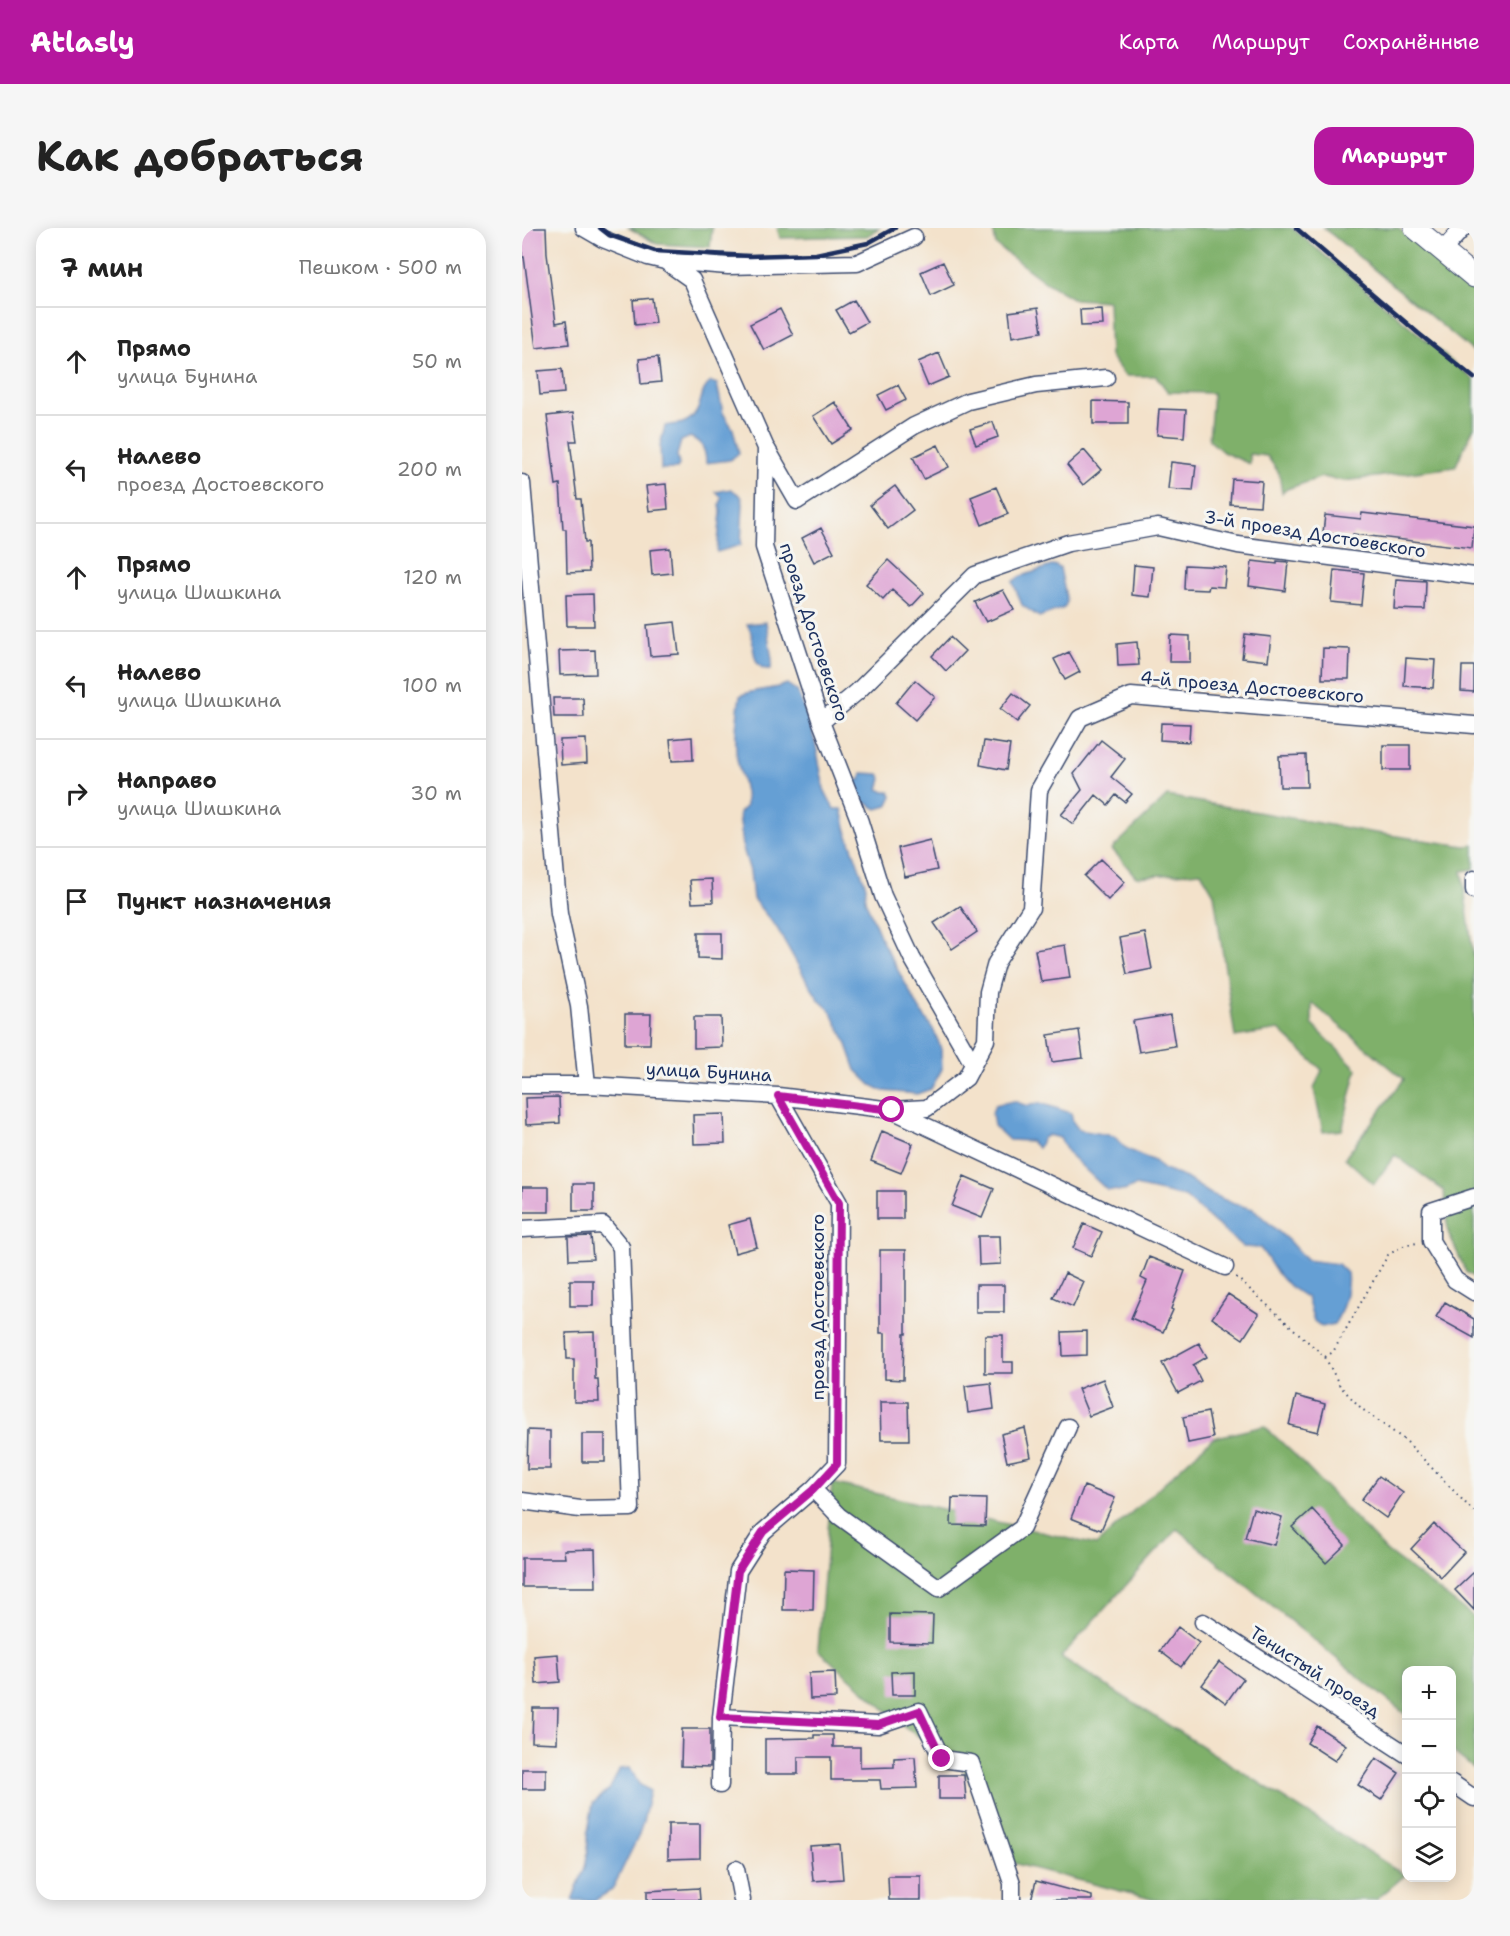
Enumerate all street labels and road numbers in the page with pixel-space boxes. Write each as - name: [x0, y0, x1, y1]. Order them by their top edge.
- street label: 3-й проезд Достоевского: [1202, 505, 1428, 563]
- street label: проезд Достоевского: [774, 540, 854, 724]
- street label: 4-й проезд Достоевского: [1139, 665, 1365, 709]
- street label: улица Бунина: [645, 1057, 773, 1087]
- street label: проезд Достоевского: [806, 1214, 830, 1400]
- street label: Тенистый проезд: [1245, 1621, 1386, 1724]

